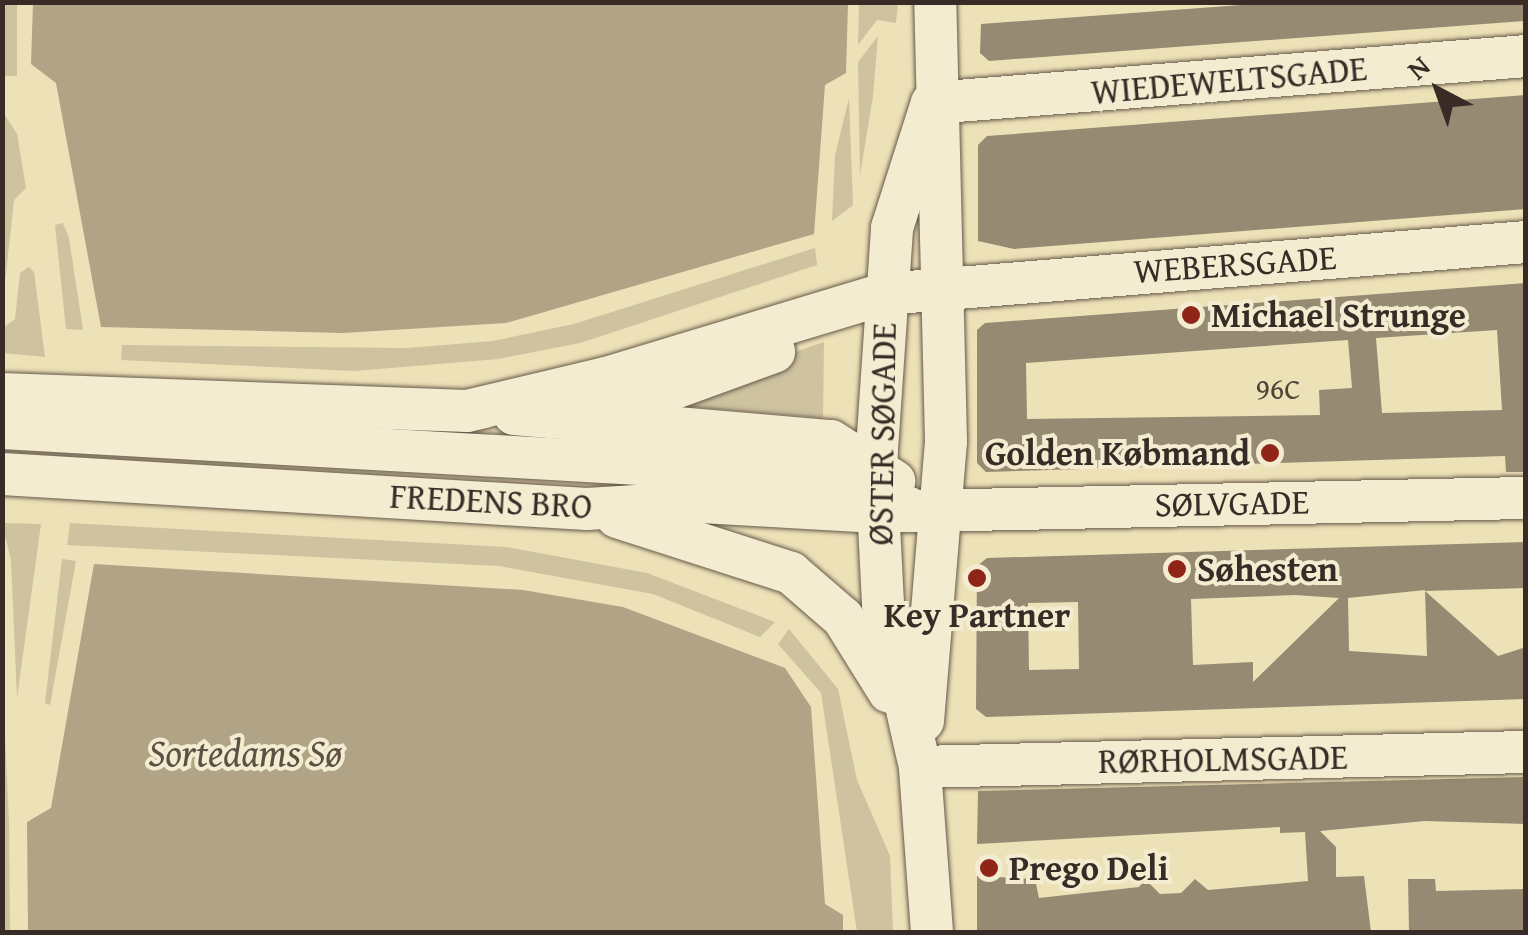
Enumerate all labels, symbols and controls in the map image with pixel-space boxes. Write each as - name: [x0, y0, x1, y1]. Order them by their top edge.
- north arrow: [1388, 40, 1488, 140]
- text: N: [1397, 45, 1439, 89]
- street label: WIEDEWELTSGADE: [1089, 47, 1369, 113]
- street label: WEBERSGADE: [1132, 236, 1338, 292]
- place label: Michael Strunge: [1211, 294, 1466, 336]
- marker: Michael Strunge: [1180, 304, 1202, 326]
- street label: ØSTER SØGADE: [859, 322, 905, 546]
- house number: 96C: [1255, 370, 1301, 406]
- place label: Golden Købmand: [985, 432, 1250, 474]
- marker: Golden Købmand: [1259, 442, 1281, 464]
- street label: FREDENS BRO: [389, 475, 593, 527]
- street label: SØLVGADE: [1154, 481, 1310, 525]
- place label: Søhesten: [1197, 548, 1338, 590]
- marker: Søhesten: [1166, 558, 1188, 580]
- marker: Key Partner: [966, 567, 988, 589]
- place label: Key Partner: [884, 594, 1070, 636]
- water label: Sortedams Sø: [148, 730, 342, 776]
- street label: RØRHOLMSGADE: [1098, 736, 1348, 782]
- place label: Prego Deli: [1009, 847, 1169, 889]
- marker: Prego Deli: [978, 857, 1000, 879]

